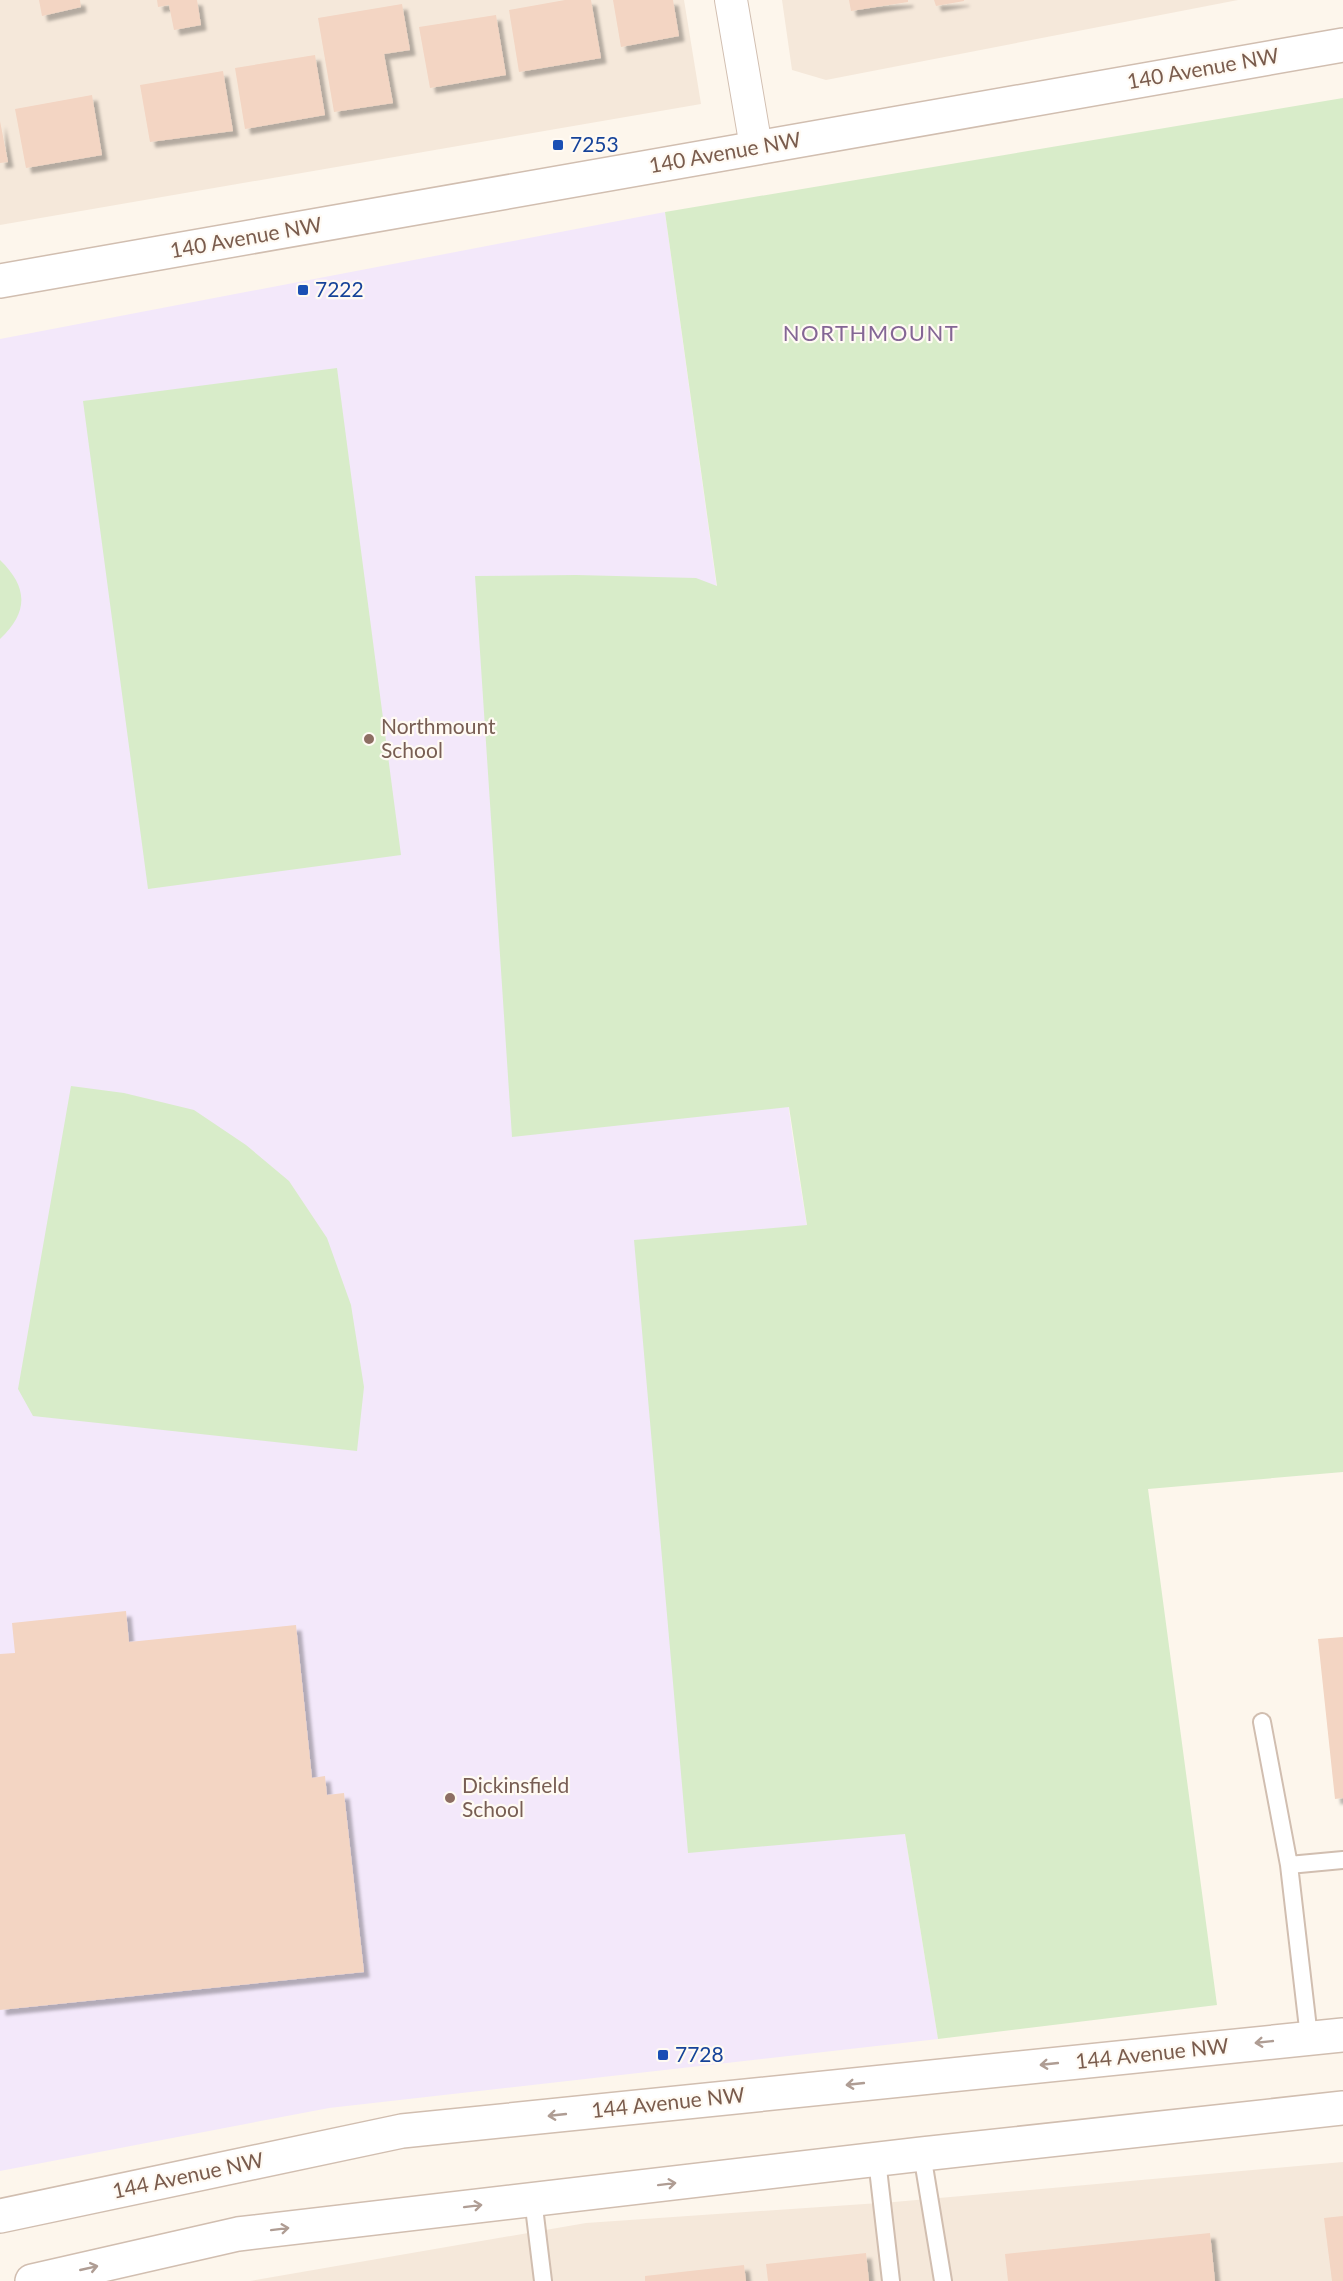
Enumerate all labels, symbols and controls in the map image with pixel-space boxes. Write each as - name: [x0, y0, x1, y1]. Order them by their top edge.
- street label: 140 Avenue NW: [1125, 42, 1281, 93]
- street label: 140 Avenue NW: [647, 126, 803, 177]
- place label: 7253: [570, 131, 619, 156]
- marker: 7253: [551, 138, 565, 152]
- street label: 140 Avenue NW: [168, 211, 324, 262]
- place label: 7222: [315, 276, 364, 301]
- marker: 7222: [296, 283, 310, 297]
- district label: NORTHMOUNT: [783, 319, 959, 346]
- place label: Northmount School: [381, 713, 496, 762]
- marker: Northmount School: [362, 732, 376, 746]
- place label: Dickinsfield School: [462, 1772, 569, 1821]
- marker: Dickinsfield School: [443, 1791, 457, 1805]
- street label: 144 Avenue NW: [1074, 2032, 1230, 2073]
- one-way arrow: [1254, 2037, 1274, 2048]
- place label: 7728: [675, 2041, 724, 2066]
- marker: 7728: [656, 2048, 670, 2062]
- one-way arrow: [1039, 2059, 1059, 2070]
- one-way arrow: [846, 2079, 865, 2090]
- street label: 144 Avenue NW: [590, 2081, 746, 2122]
- one-way arrow: [547, 2110, 567, 2121]
- street label: 144 Avenue NW: [110, 2146, 266, 2203]
- one-way arrow: [657, 2178, 676, 2189]
- one-way arrow: [463, 2200, 483, 2211]
- one-way arrow: [269, 2223, 289, 2234]
- one-way arrow: [79, 2262, 98, 2273]

